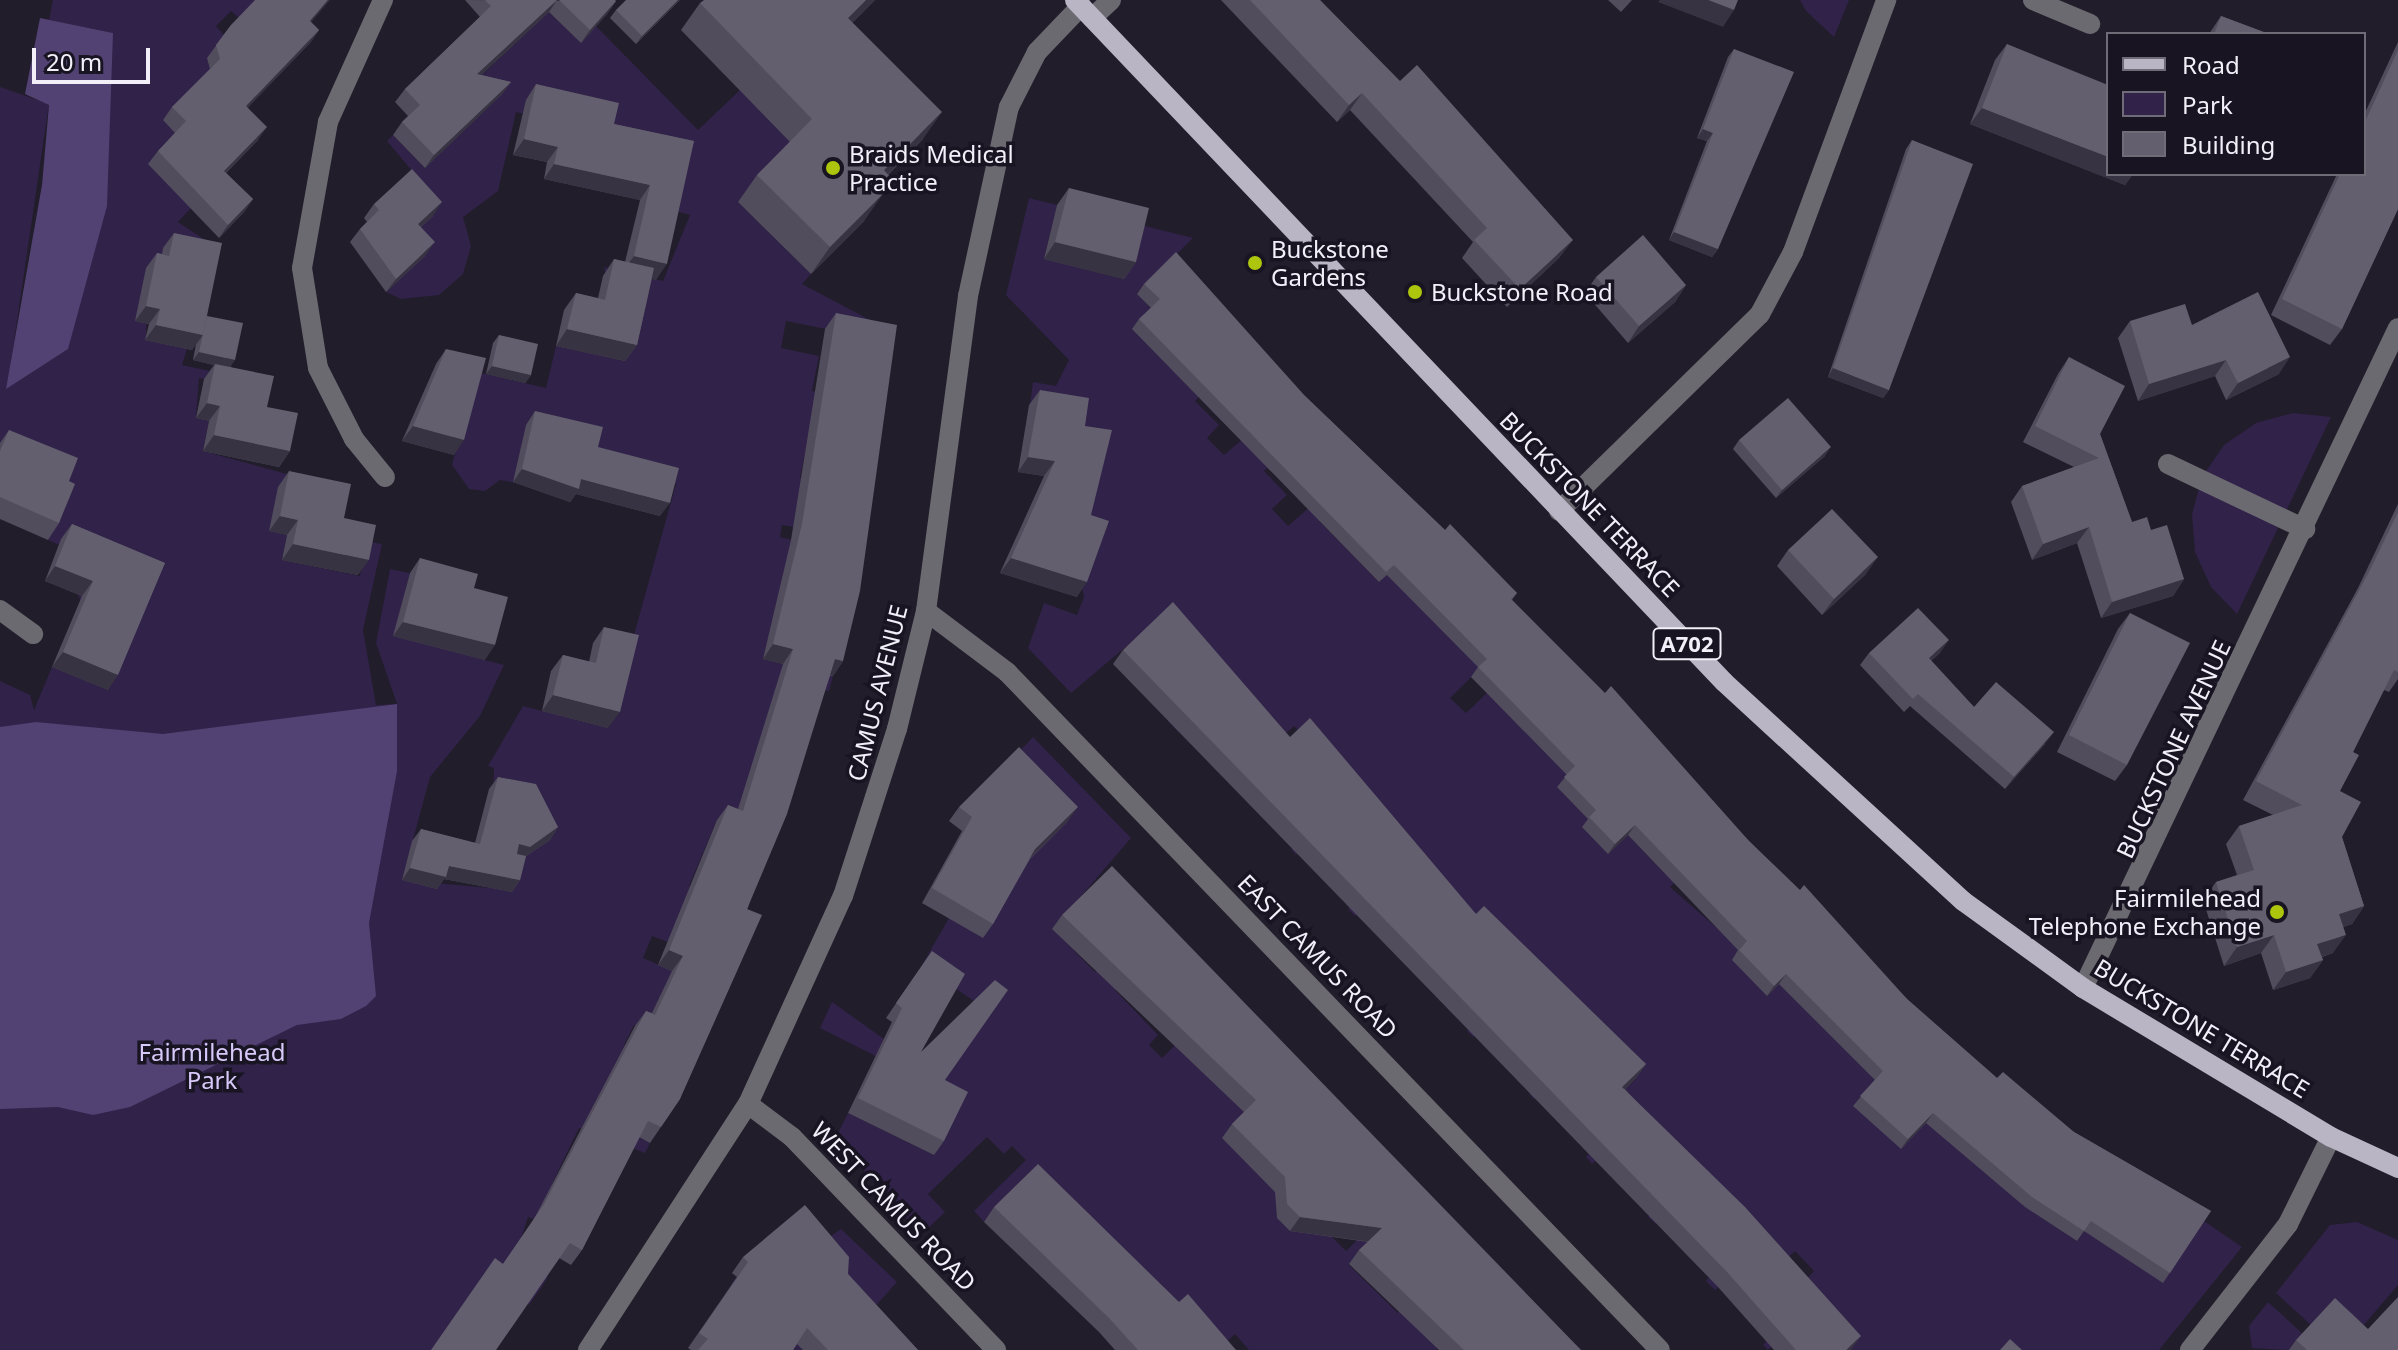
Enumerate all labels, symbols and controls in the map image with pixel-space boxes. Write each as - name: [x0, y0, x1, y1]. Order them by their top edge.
- scale bar: [36, 32, 154, 82]
- legend: [2106, 32, 2366, 176]
- text: 20 m: [46, 45, 102, 78]
- text: Road: [2182, 48, 2240, 81]
- text: Park: [2182, 88, 2233, 121]
- text: Building: [2182, 128, 2275, 161]
- place label: Braids Medical Practice: [849, 140, 1014, 196]
- marker: Braids Medical Practice: [824, 159, 842, 177]
- place label: Buckstone Gardens: [1271, 235, 1389, 291]
- marker: Buckstone Gardens: [1246, 254, 1264, 272]
- place label: Buckstone Road: [1431, 278, 1613, 306]
- marker: Buckstone Road: [1406, 283, 1424, 301]
- street label: BUCKSTONE TERRACE: [1494, 406, 1686, 602]
- street label: CAMUS AVENUE: [841, 602, 913, 784]
- road number: A702: [1651, 626, 1723, 662]
- street label: BUCKSTONE AVENUE: [2110, 636, 2236, 862]
- street label: EAST CAMUS ROAD: [1232, 868, 1404, 1044]
- place label: Fairmilehead Telephone Exchange: [2029, 884, 2261, 940]
- marker: Fairmilehead Telephone Exchange: [2268, 903, 2286, 921]
- street label: BUCKSTONE TERRACE: [2089, 952, 2315, 1104]
- park label: Fairmilehead Park: [139, 1038, 285, 1094]
- street label: WEST CAMUS ROAD: [806, 1116, 982, 1296]

